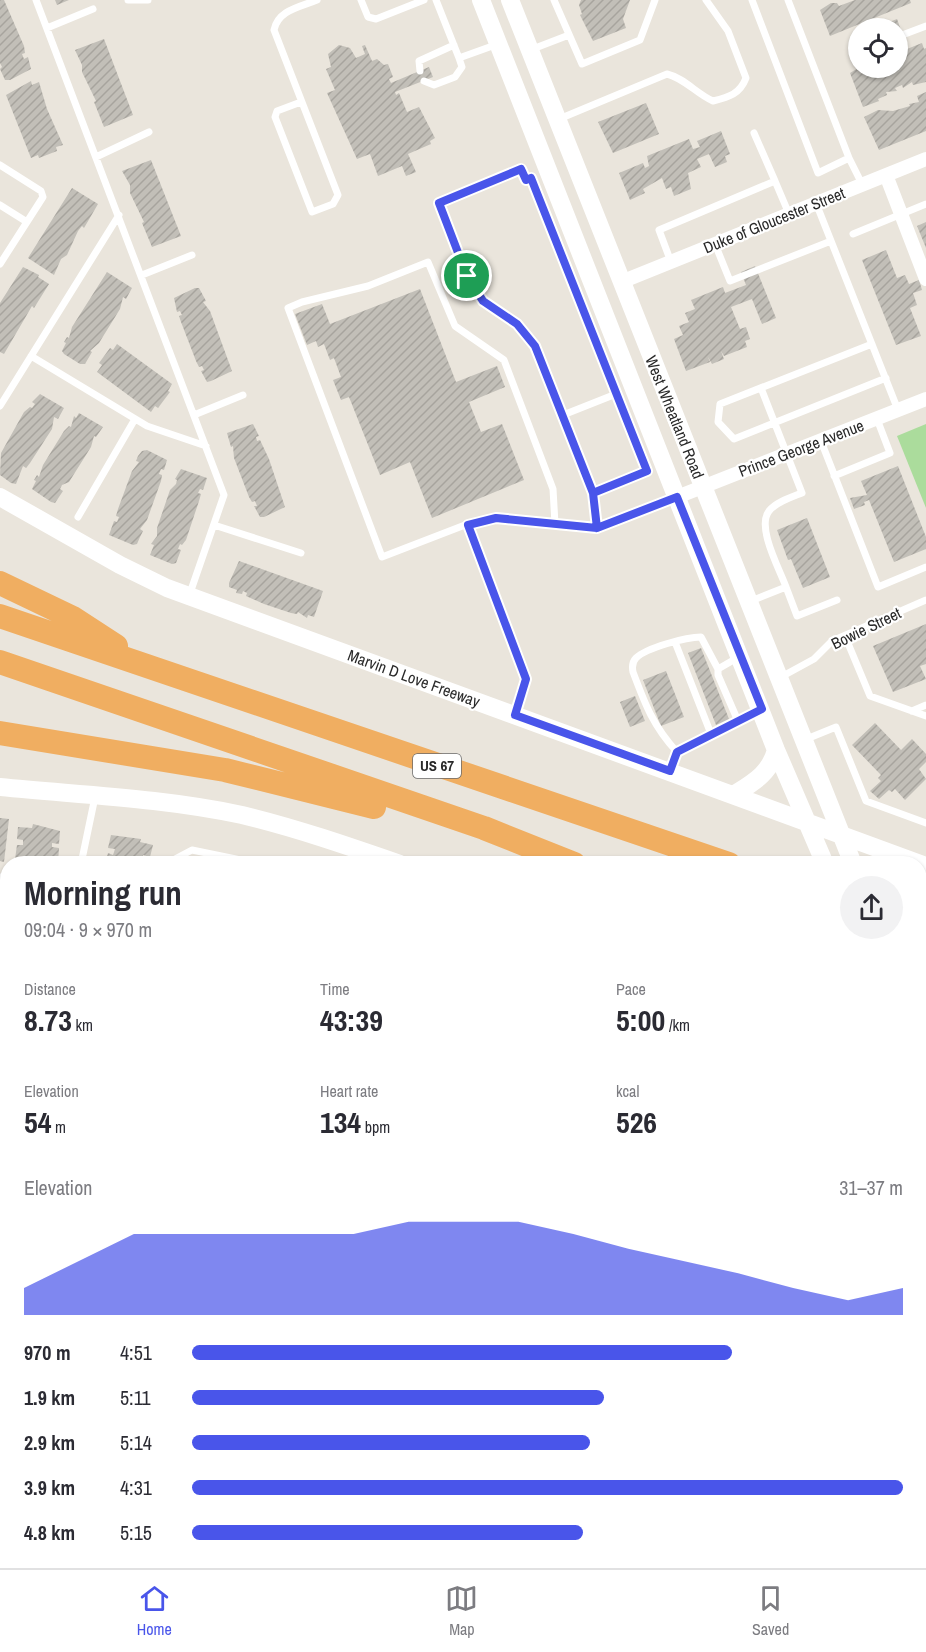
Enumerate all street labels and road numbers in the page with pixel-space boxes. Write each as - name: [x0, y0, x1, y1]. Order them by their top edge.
- street label: Duke of Gloucester Street: [700, 181, 848, 258]
- street label: West Wheatland Road: [640, 352, 710, 482]
- street label: Prince George Avenue: [735, 414, 867, 482]
- street label: Bowie Street: [827, 601, 905, 654]
- street label: Marvin D Love Freeway: [345, 644, 484, 712]
- road number: US 67: [413, 754, 461, 778]

